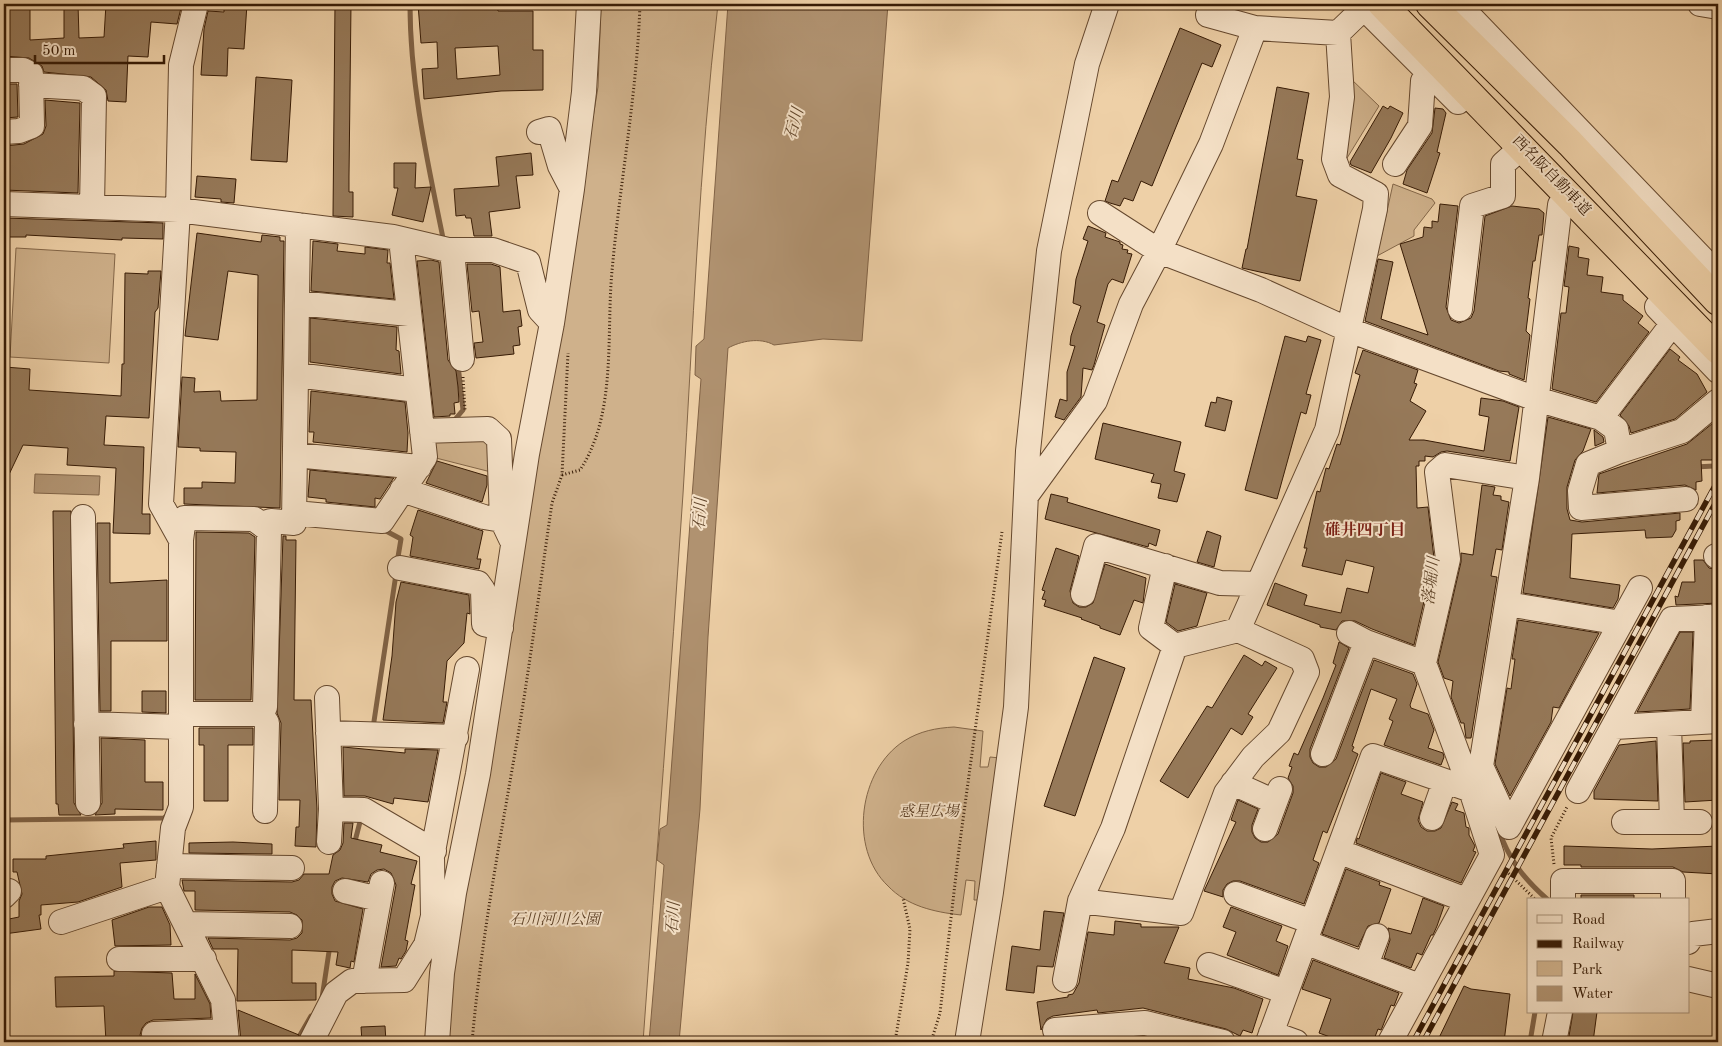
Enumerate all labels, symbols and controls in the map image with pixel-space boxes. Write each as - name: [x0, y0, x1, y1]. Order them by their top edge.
- scale bar: [35, 32, 164, 64]
- text: 50 m: [42, 44, 76, 59]
- water label: 石川: [782, 104, 808, 142]
- street label: 西名阪自動車道: [1509, 132, 1594, 219]
- water label: 石川: [691, 495, 710, 531]
- district label: 碓井四丁目: [1325, 521, 1405, 539]
- water label: 落堀川: [1419, 554, 1443, 606]
- park label: 惑星広場: [899, 803, 961, 820]
- legend: [1527, 898, 1690, 1014]
- water label: 石川: [664, 899, 683, 935]
- park label: 石川河川公園: [510, 911, 603, 928]
- text: Road: [1572, 913, 1606, 928]
- text: Railway: [1572, 937, 1625, 952]
- text: Park: [1572, 963, 1603, 978]
- text: Water: [1572, 987, 1613, 1002]

